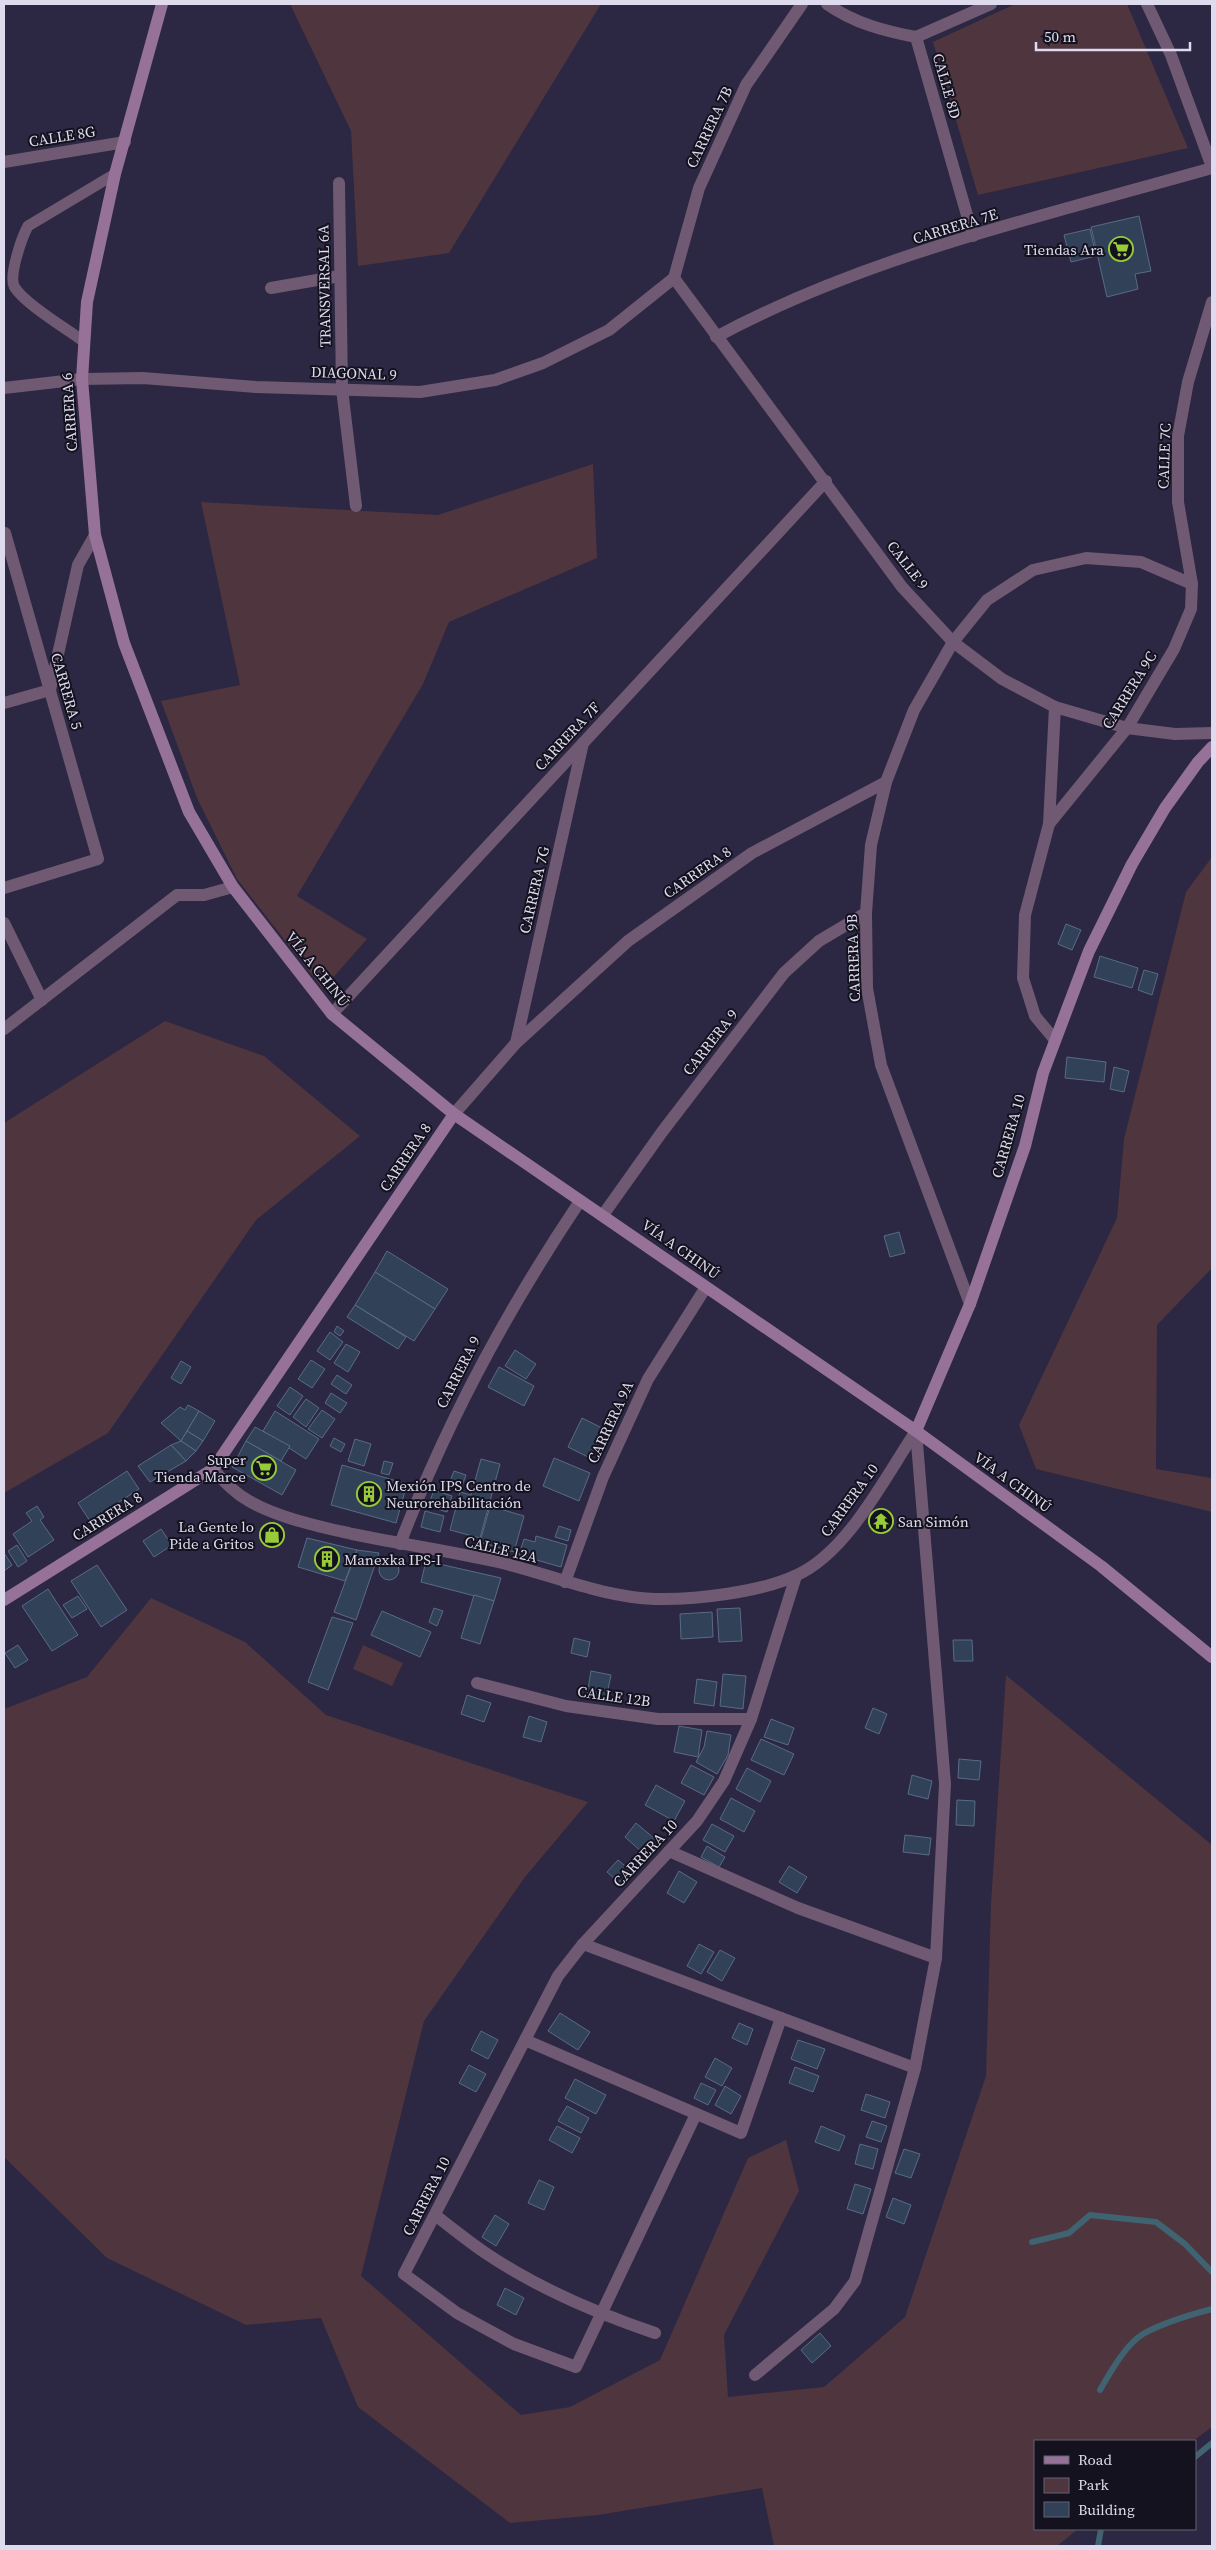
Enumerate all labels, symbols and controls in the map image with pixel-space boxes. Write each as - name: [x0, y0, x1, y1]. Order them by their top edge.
- scale bar: [1036, 20, 1190, 52]
- text: 50 m: [1044, 26, 1076, 47]
- street label: CALLE 8D: [928, 51, 966, 121]
- street label: CARRERA 7B: [681, 83, 737, 171]
- street label: CALLE 8G: [27, 120, 97, 152]
- street label: CARRERA 7E: [910, 203, 1000, 249]
- street label: TRANSVERSAL 6A: [312, 224, 336, 348]
- supermarket icon: Tiendas Ara: [1108, 236, 1134, 262]
- place label: Tiendas Ara: [1024, 239, 1104, 260]
- street label: DIAGONAL 9: [311, 361, 397, 385]
- street label: CARRERA 6: [56, 372, 82, 452]
- street label: CALLE 7C: [1152, 423, 1176, 489]
- street label: CALLE 9: [882, 536, 934, 594]
- street label: CARRERA 9C: [1097, 647, 1161, 733]
- street label: CARRERA 5: [46, 650, 88, 732]
- street label: CARRERA 7F: [530, 697, 605, 775]
- street label: CARRERA 8: [659, 841, 735, 903]
- street label: CARRERA 7G: [514, 844, 554, 936]
- street label: CARRERA 9B: [841, 914, 865, 1002]
- street label: VÍA A CHINÚ: [281, 927, 355, 1011]
- street label: CARRERA 9: [677, 1005, 743, 1079]
- street label: CARRERA 10: [986, 1092, 1030, 1180]
- street label: CARRERA 8: [374, 1118, 436, 1196]
- street label: VÍA A CHINÚ: [638, 1214, 724, 1284]
- street label: CARRERA 9: [431, 1332, 485, 1412]
- street label: CARRERA 9A: [582, 1377, 638, 1467]
- street label: VÍA A CHINÚ: [970, 1447, 1056, 1517]
- place label: Super Tienda Marce: [154, 1449, 247, 1487]
- supermarket icon: Super Tienda Marce: [251, 1455, 277, 1481]
- street label: CARRERA 10: [815, 1459, 883, 1541]
- place label: Mexión IPS Centro de Neurorehabilitación: [386, 1475, 531, 1513]
- building icon: Mexión IPS Centro de Neurorehabilitación: [356, 1481, 382, 1507]
- street label: CARRERA 8: [68, 1486, 146, 1546]
- temple icon: San Simón: [868, 1508, 894, 1534]
- place label: San Simón: [898, 1511, 969, 1532]
- place label: La Gente lo Pide a Gritos: [169, 1516, 254, 1554]
- shop icon: La Gente lo Pide a Gritos: [259, 1522, 285, 1548]
- street label: CALLE 12A: [463, 1530, 539, 1568]
- building icon: Manexka IPS-I: [314, 1546, 340, 1572]
- place label: Manexka IPS-I: [344, 1549, 441, 1570]
- street label: CALLE 12B: [576, 1680, 652, 1712]
- street label: CARRERA 10: [608, 1814, 682, 1892]
- street label: CARRERA 10: [397, 2153, 455, 2239]
- legend: [1034, 2440, 1196, 2530]
- text: Road: [1078, 2449, 1112, 2470]
- text: Park: [1078, 2474, 1110, 2495]
- text: Building: [1078, 2499, 1135, 2520]

